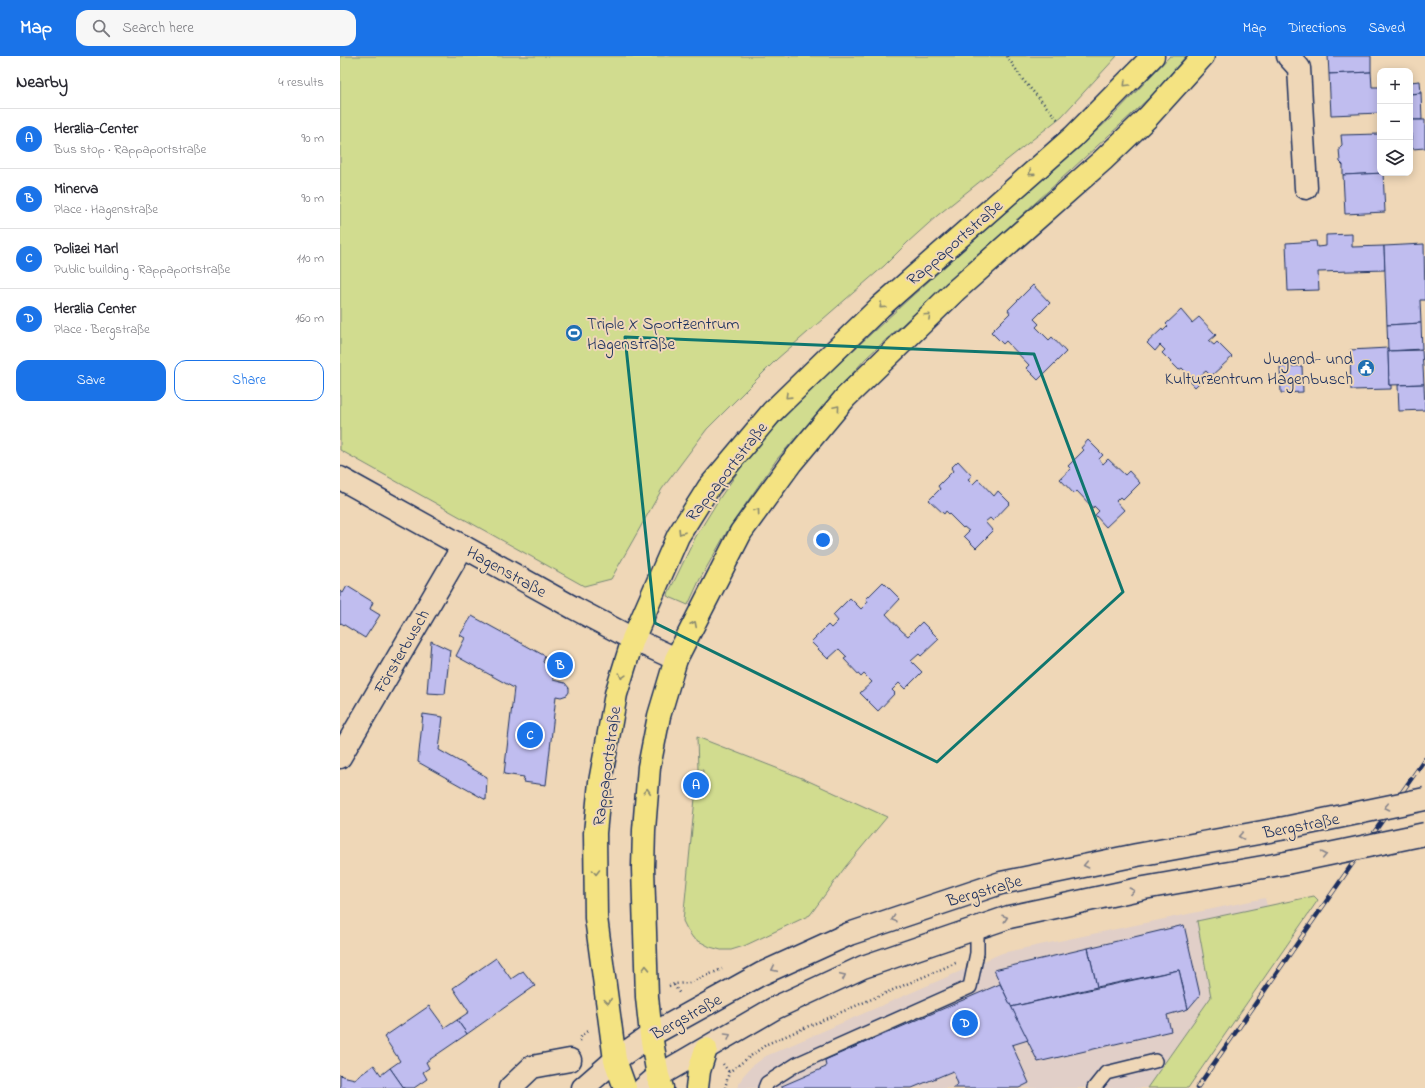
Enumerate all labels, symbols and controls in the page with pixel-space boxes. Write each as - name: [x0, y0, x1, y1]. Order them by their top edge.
- search box: [76, 10, 356, 46]
- text: Map: [20, 15, 52, 42]
- icon: search: [90, 17, 112, 39]
- text: Search here: [122, 17, 194, 39]
- text: Map: [1243, 18, 1266, 39]
- text: Directions: [1288, 18, 1346, 39]
- text: Saved: [1368, 18, 1405, 39]
- map controls: [1377, 68, 1413, 176]
- button: +: [1377, 68, 1413, 104]
- text: Nearby: [16, 70, 68, 95]
- text: 4 results: [278, 73, 324, 92]
- one-way arrow: [1123, 79, 1131, 87]
- button: −: [1377, 104, 1413, 140]
- text: Herzlia-Center: [54, 118, 138, 140]
- text: A: [25, 129, 33, 148]
- text: 90 m: [301, 129, 324, 148]
- text: Bus stop · Rappaportstraße: [54, 140, 206, 159]
- button: layers: [1377, 140, 1413, 176]
- one-way arrow: [1029, 169, 1036, 176]
- text: Minerva: [54, 178, 98, 200]
- text: B: [25, 189, 33, 208]
- text: 90 m: [301, 189, 324, 208]
- street label: Rappaportstraße: [901, 194, 1009, 292]
- text: Place · Hagenstraße: [54, 200, 158, 219]
- text: Polizei Marl: [54, 238, 118, 260]
- text: C: [25, 249, 33, 268]
- text: 110 m: [297, 249, 324, 268]
- text: Public building · Rappaportstraße: [54, 260, 230, 279]
- text: Herzlia Center: [54, 298, 136, 320]
- one-way arrow: [879, 301, 887, 308]
- text: D: [24, 309, 34, 328]
- text: 160 m: [295, 309, 324, 328]
- place label: Triple X Sportzentrum Hagenstraße: [587, 312, 740, 359]
- one-way arrow: [923, 313, 931, 321]
- text: Place · Bergstraße: [54, 320, 150, 339]
- sports icon: Triple X Sportzentrum Hagenstraße: [564, 323, 584, 343]
- place label: Jugend- und Kulturzentrum Hagenbusch: [1165, 347, 1353, 394]
- public building icon: Jugend- und Kulturzentrum Hagenbusch: [1356, 358, 1376, 378]
- button: Save: [16, 360, 166, 401]
- button: Share: [174, 360, 324, 401]
- one-way arrow: [785, 391, 793, 399]
- one-way arrow: [832, 405, 839, 413]
- street label: Rappaportstraße: [680, 416, 774, 527]
- one-way arrow: [752, 508, 759, 515]
- one-way arrow: [678, 528, 685, 535]
- your location: [813, 530, 833, 550]
- street label: Hagenstraße: [461, 540, 551, 607]
- street label: Försterbusch: [368, 605, 437, 699]
- one-way arrow: [689, 621, 697, 628]
- pin: B: [547, 650, 573, 680]
- one-way arrow: [618, 673, 627, 680]
- street label: Rappaportstraße: [587, 704, 628, 828]
- pin: C: [517, 720, 543, 750]
- pin: A: [683, 770, 709, 800]
- one-way arrow: [643, 788, 652, 794]
- one-way arrow: [1384, 803, 1390, 811]
- street label: Bergstraße: [1260, 807, 1342, 848]
- one-way arrow: [1238, 831, 1244, 840]
- one-way arrow: [1321, 852, 1327, 860]
- one-way arrow: [1083, 861, 1089, 869]
- one-way arrow: [592, 869, 600, 875]
- street label: Bergstraße: [943, 869, 1026, 916]
- one-way arrow: [1129, 887, 1135, 895]
- one-way arrow: [890, 914, 897, 923]
- one-way arrow: [1002, 914, 1009, 923]
- one-way arrow: [770, 964, 778, 972]
- one-way arrow: [642, 965, 650, 971]
- one-way arrow: [839, 973, 847, 981]
- street label: Bergstraße: [646, 987, 728, 1049]
- one-way arrow: [603, 998, 612, 1004]
- pin: D: [952, 1008, 978, 1038]
- one-way arrow: [724, 1033, 731, 1040]

